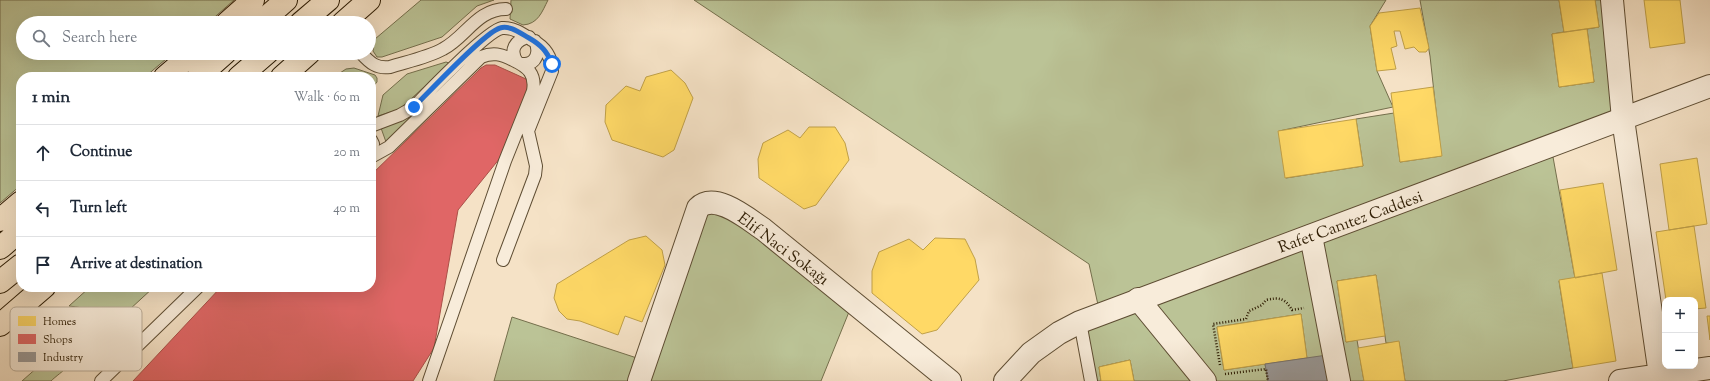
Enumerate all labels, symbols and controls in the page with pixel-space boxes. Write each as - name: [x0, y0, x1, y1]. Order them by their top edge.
- search box: [16, 16, 376, 60]
- icon: search: [30, 27, 52, 49]
- text: Search here: [62, 28, 137, 49]
- route start: [543, 55, 561, 73]
- text: 1 min: [32, 86, 70, 110]
- text: Walk · 60 m: [294, 89, 360, 107]
- route end: [405, 98, 423, 116]
- icon: ahead: [32, 142, 54, 164]
- text: Continue: [70, 142, 132, 163]
- text: 20 m: [334, 144, 360, 162]
- street label: Rafet Canıtez Caddesi: [1275, 186, 1427, 260]
- icon: left: [32, 198, 54, 220]
- text: Turn left: [70, 198, 127, 219]
- text: 40 m: [333, 200, 360, 218]
- street label: Elif Naci Sokağı: [732, 208, 833, 292]
- icon: arrive: [32, 254, 54, 276]
- text: Arrive at destination: [70, 254, 203, 275]
- map controls: [1662, 297, 1698, 369]
- button: +: [1662, 297, 1698, 333]
- legend: [10, 307, 142, 371]
- text: Homes: [43, 314, 76, 330]
- text: Shops: [43, 332, 72, 348]
- button: −: [1662, 333, 1698, 369]
- text: Industry: [43, 350, 84, 366]

